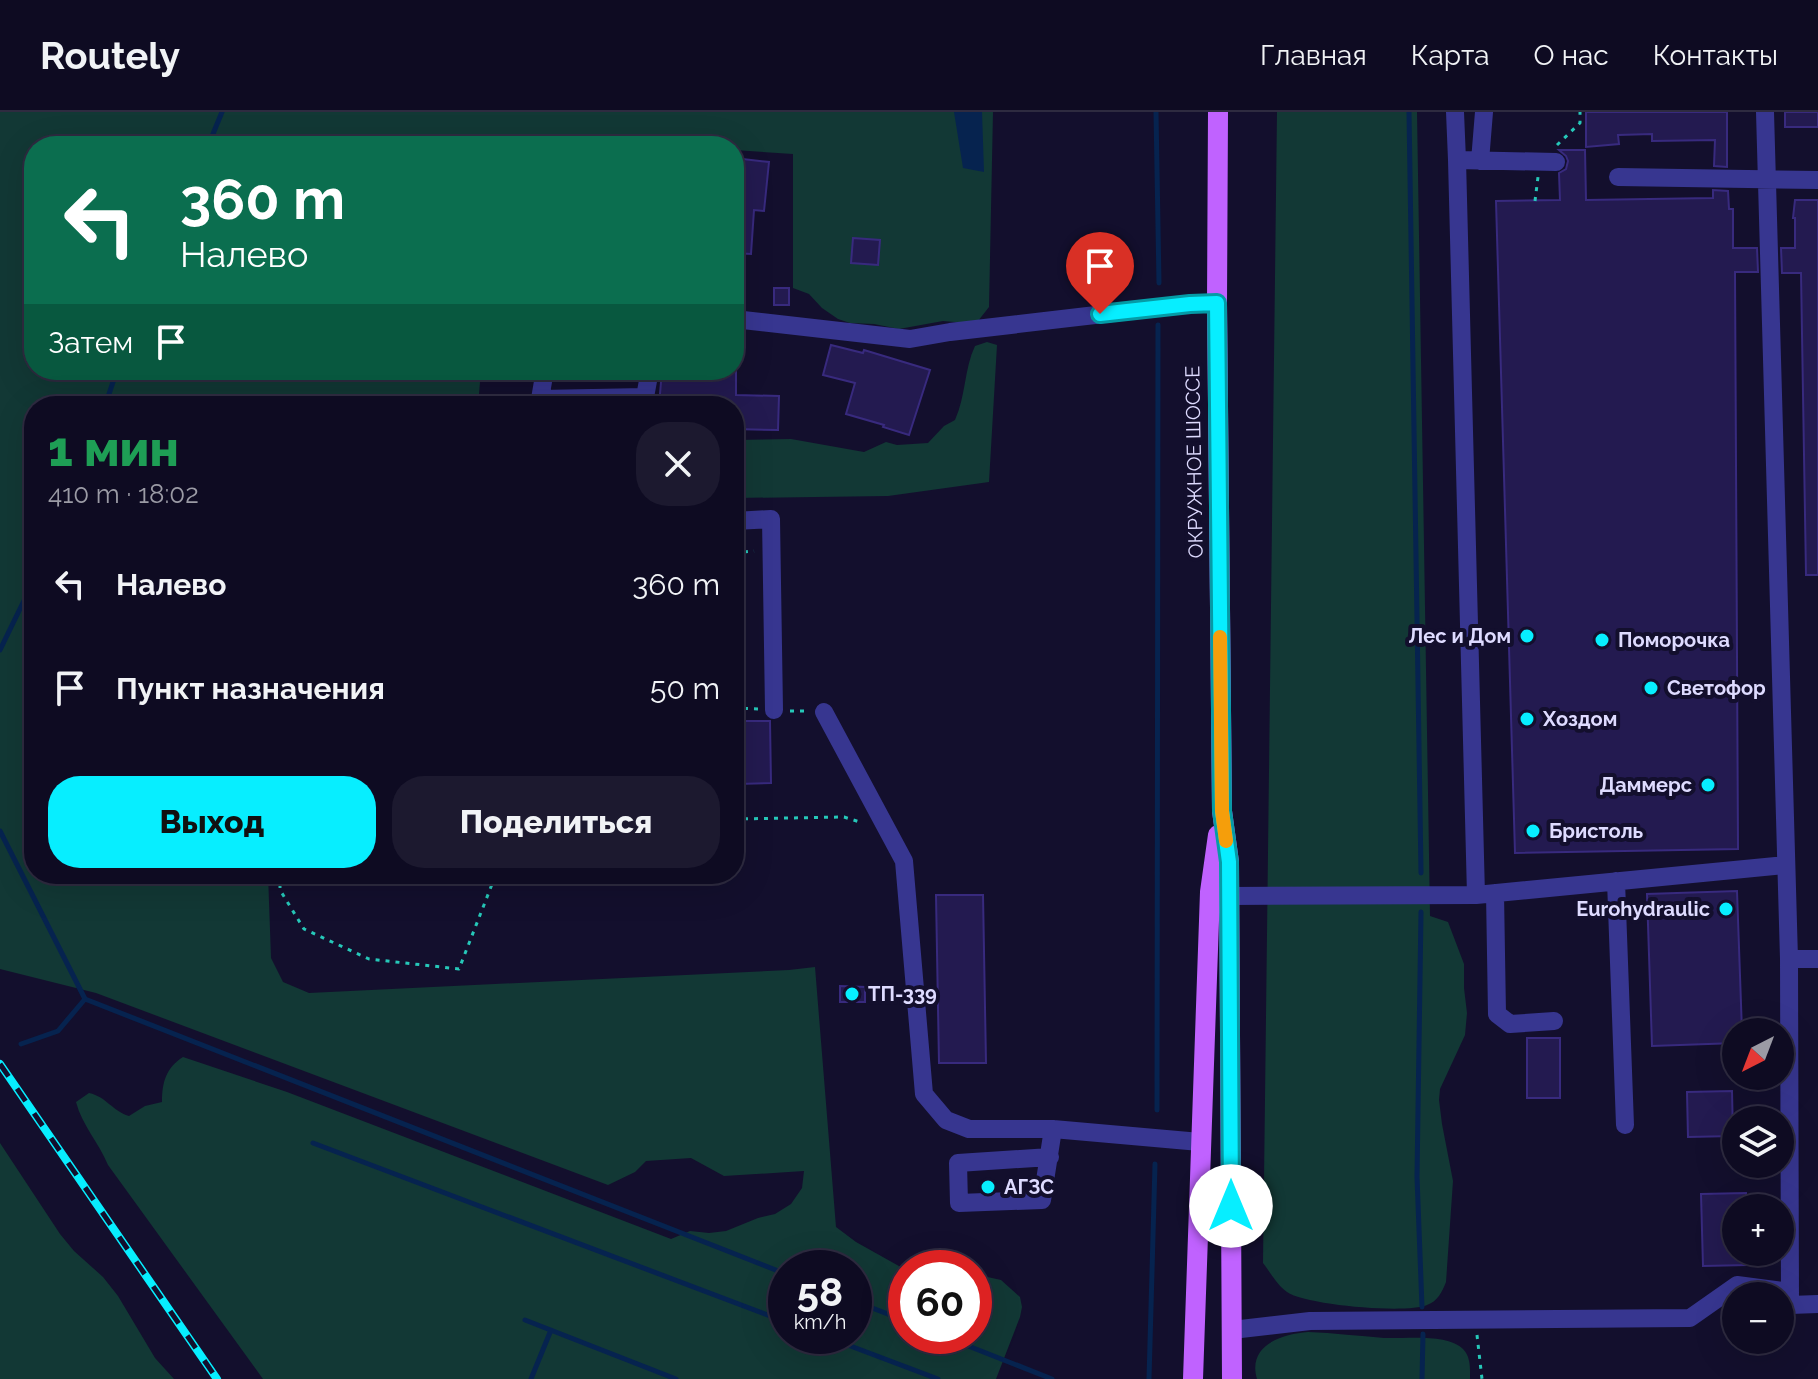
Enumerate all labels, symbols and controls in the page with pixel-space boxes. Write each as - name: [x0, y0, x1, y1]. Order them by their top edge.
- text: Routely: [40, 33, 180, 78]
- text: Главная: [1260, 39, 1367, 72]
- text: Карта: [1411, 39, 1490, 72]
- text: О нас: [1534, 39, 1609, 72]
- text: Контакты: [1653, 39, 1778, 72]
- text: 360 m: [180, 166, 345, 232]
- icon: left: [48, 168, 152, 272]
- pin: [1066, 232, 1134, 314]
- text: Налево: [180, 233, 308, 275]
- icon: arrive: [1078, 244, 1122, 288]
- icon: arrive: [149, 320, 193, 364]
- text: Затем: [48, 325, 133, 360]
- street label: ОКРУЖНОЕ ШОССЕ: [1180, 365, 1208, 559]
- text: 1 мин: [48, 421, 179, 477]
- button: close: [636, 422, 720, 506]
- text: 410 m · 18:02: [48, 479, 199, 509]
- icon: left: [48, 562, 92, 606]
- text: Налево: [116, 567, 226, 602]
- text: 360 m: [632, 567, 720, 602]
- place label: Лес и Дом: [1409, 624, 1511, 648]
- marker: Лес и Дом: [1518, 627, 1536, 645]
- place label: Поморочка: [1618, 628, 1730, 652]
- marker: Поморочка: [1593, 631, 1611, 649]
- icon: arrive: [48, 666, 92, 710]
- text: Пункт назначения: [116, 671, 385, 706]
- text: 50 m: [650, 671, 720, 706]
- place label: Светофор: [1667, 676, 1766, 700]
- marker: Светофор: [1642, 679, 1660, 697]
- place label: Хоздом: [1542, 707, 1617, 731]
- marker: Хоздом: [1518, 710, 1536, 728]
- place label: Даммерс: [1600, 773, 1692, 797]
- button: Выход: [48, 776, 376, 868]
- button: Поделиться: [392, 776, 720, 868]
- marker: Даммерс: [1699, 776, 1717, 794]
- place label: Бристоль: [1549, 819, 1644, 843]
- marker: Бристоль: [1524, 822, 1542, 840]
- place label: Eurohydraulic: [1576, 897, 1710, 921]
- marker: Eurohydraulic: [1717, 900, 1735, 918]
- place label: ТП-339: [868, 982, 937, 1006]
- marker: ТП-339: [843, 985, 861, 1003]
- north arrow: [1722, 1018, 1794, 1090]
- map controls: [1722, 1018, 1794, 1354]
- button: layers: [1722, 1106, 1794, 1178]
- position arrow: [1189, 1164, 1273, 1248]
- place label: АГЗС: [1004, 1175, 1054, 1199]
- marker: АГЗС: [979, 1178, 997, 1196]
- button: +: [1722, 1194, 1794, 1266]
- speed limit sign: 60: [888, 1250, 992, 1354]
- text: 58: [797, 1268, 843, 1315]
- button: −: [1722, 1282, 1794, 1354]
- text: km/h: [794, 1310, 846, 1334]

